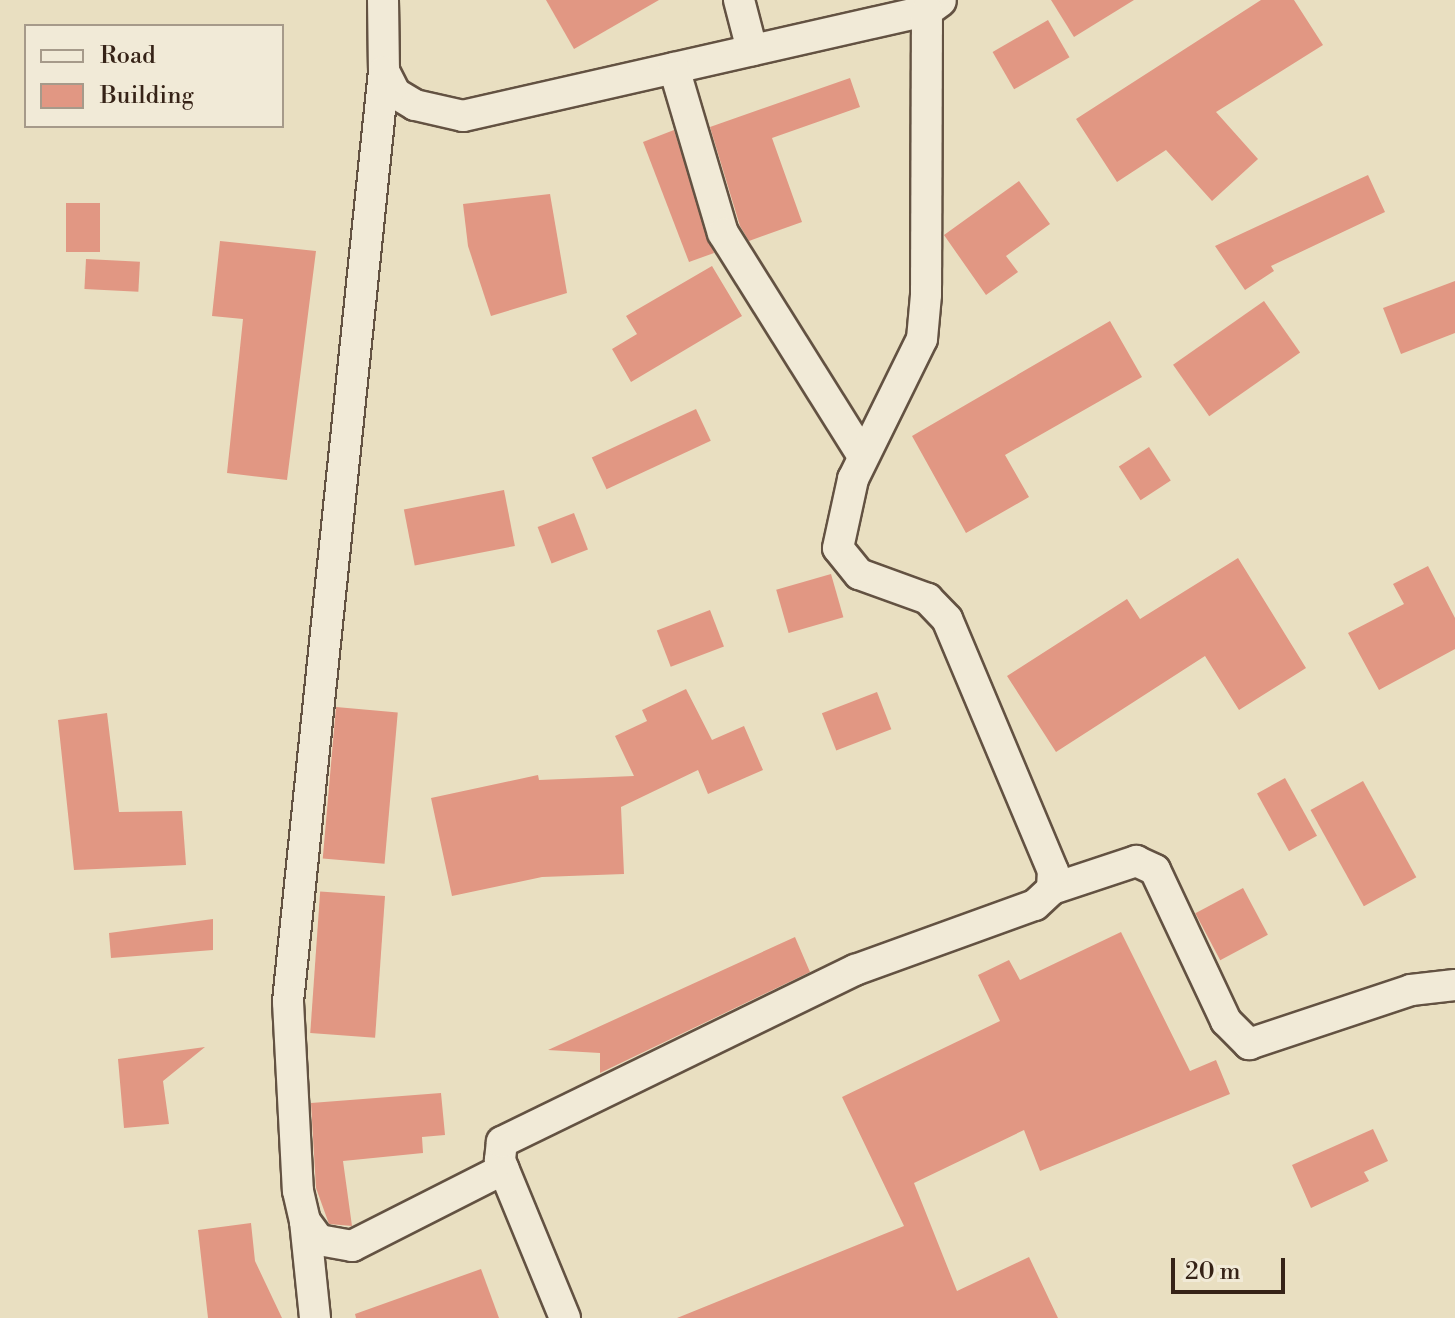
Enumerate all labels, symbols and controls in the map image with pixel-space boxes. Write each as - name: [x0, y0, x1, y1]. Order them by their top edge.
- legend: [24, 24, 284, 128]
- text: Road: [100, 41, 156, 71]
- text: Building: [100, 81, 194, 111]
- scale bar: [1175, 1242, 1289, 1292]
- text: 20 m: [1185, 1257, 1241, 1287]

